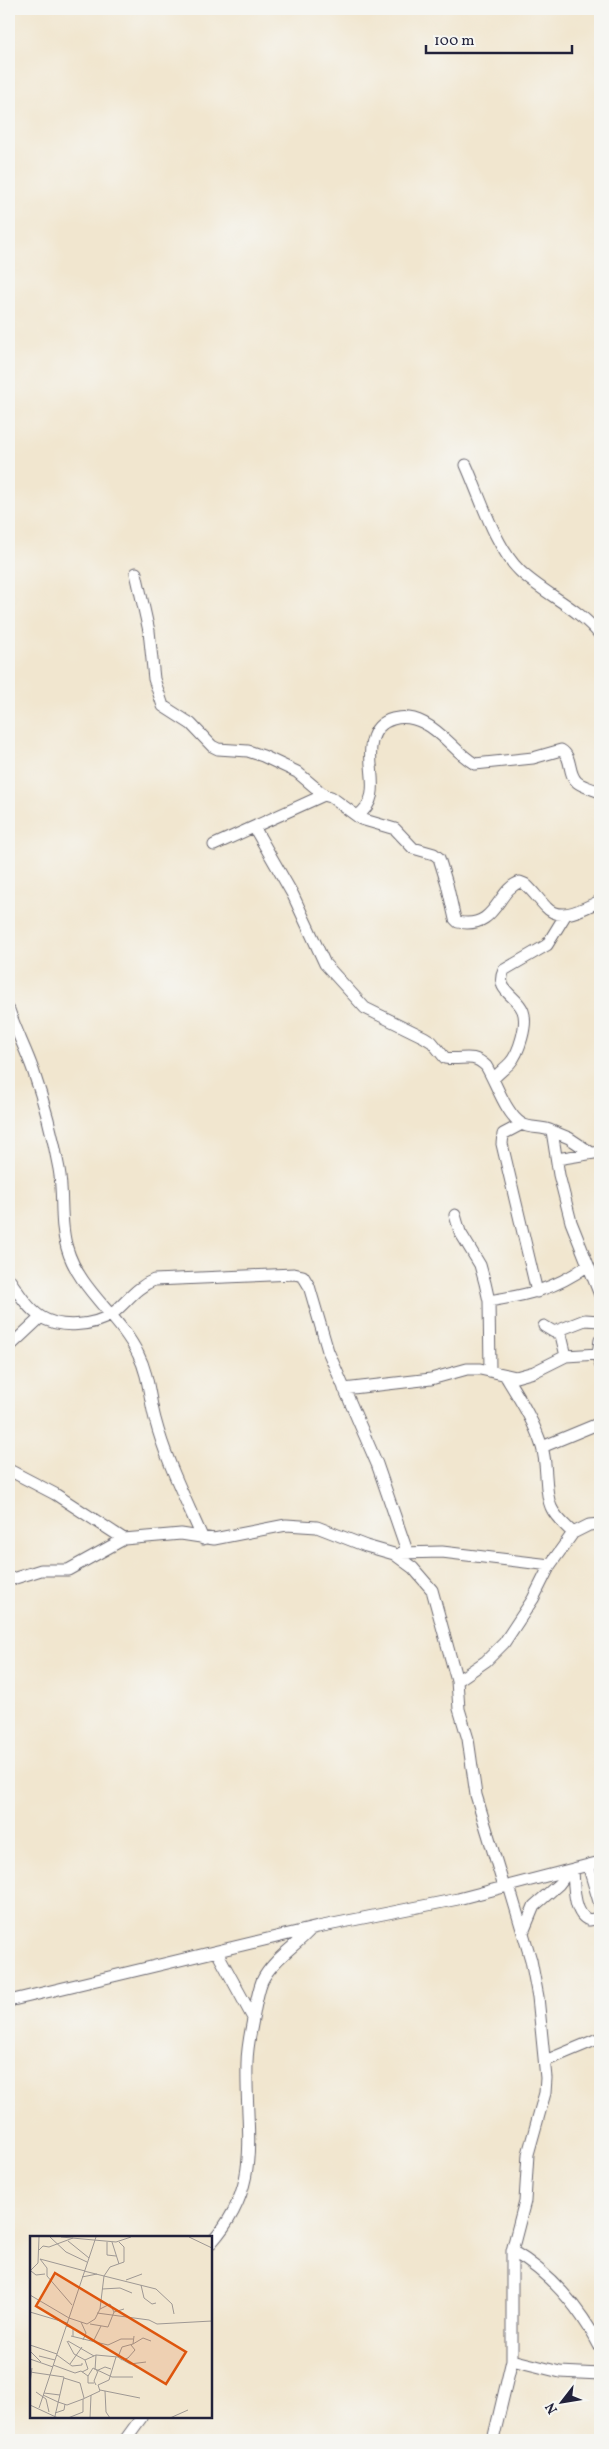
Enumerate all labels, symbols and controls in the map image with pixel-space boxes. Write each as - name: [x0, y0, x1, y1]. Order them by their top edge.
- scale bar: [426, 22, 573, 54]
- text: 100 m: [434, 31, 474, 52]
- inset map: [30, 2236, 212, 2419]
- north arrow: [536, 2376, 586, 2426]
- text: N: [541, 2399, 563, 2417]

